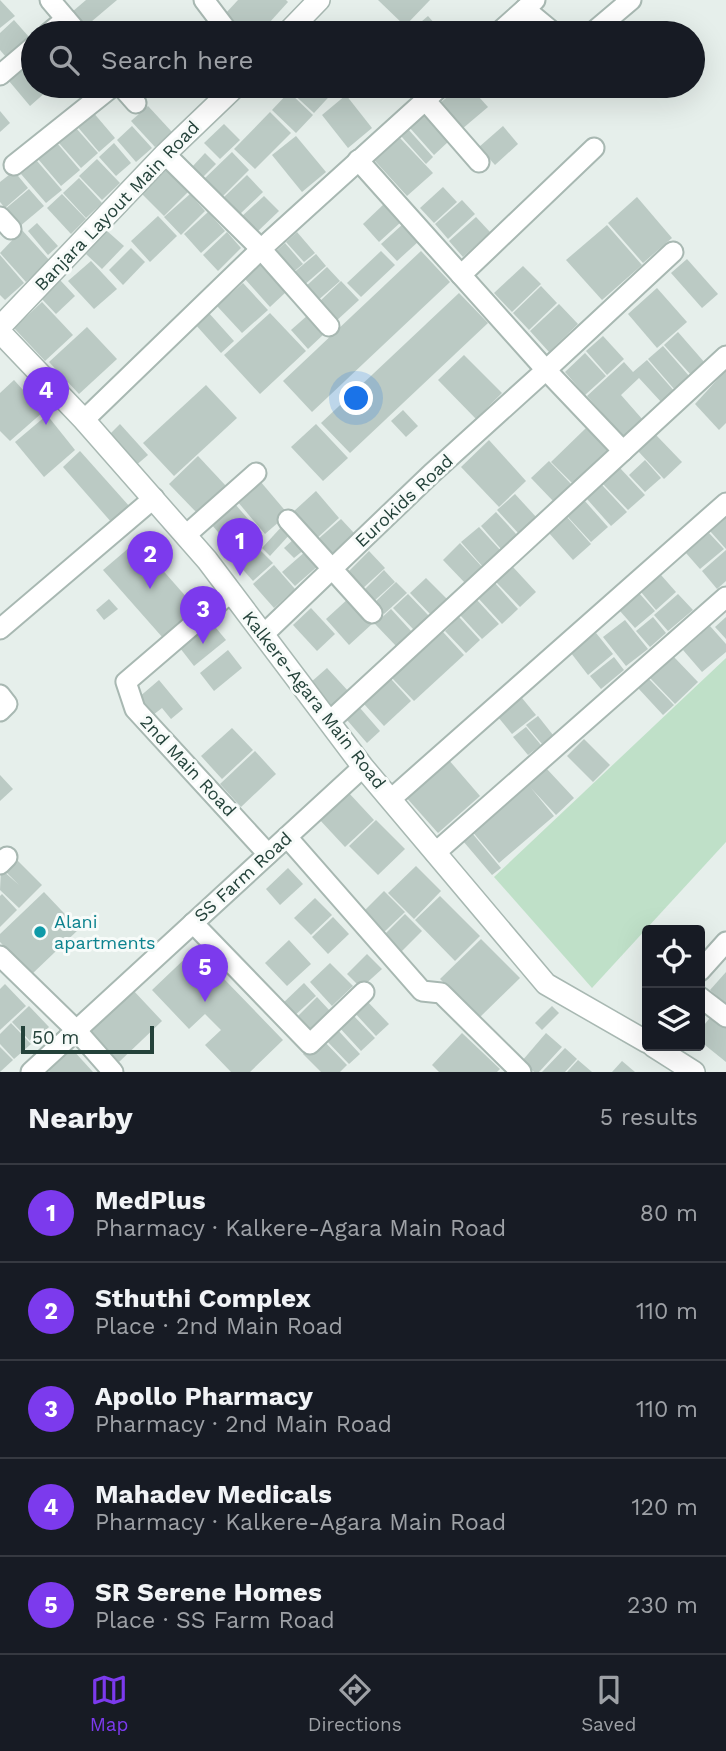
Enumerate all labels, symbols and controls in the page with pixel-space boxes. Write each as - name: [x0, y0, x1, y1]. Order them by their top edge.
- search box: [21, 21, 705, 98]
- icon: search: [45, 41, 83, 79]
- text: Search here: [101, 45, 253, 75]
- street label: Banjara Layout Main Road: [30, 116, 203, 295]
- pin: 4: [23, 367, 69, 425]
- your location: [339, 381, 373, 415]
- street label: Eurokids Road: [350, 450, 457, 551]
- pin: 1: [217, 518, 263, 576]
- pin: 2: [127, 531, 173, 589]
- pin: 3: [180, 586, 226, 644]
- street label: Kalkere-Agara Main Road: [238, 607, 390, 793]
- street label: 2nd Main Road: [136, 711, 241, 821]
- street label: SS Farm Road: [190, 827, 296, 926]
- place label: Alani apartments: [54, 911, 156, 953]
- marker: Alani apartments: [32, 924, 48, 940]
- map controls: [642, 925, 705, 1051]
- button: locate: [642, 925, 705, 988]
- pin: 5: [182, 944, 228, 1002]
- button: layers: [642, 988, 705, 1051]
- scale bar: [21, 1023, 154, 1055]
- text: 50 m: [32, 1026, 79, 1049]
- text: Nearby: [28, 1100, 133, 1135]
- text: 5 results: [600, 1104, 698, 1131]
- text: MedPlus: [95, 1185, 206, 1215]
- text: 1: [46, 1200, 56, 1227]
- text: 80 m: [640, 1200, 698, 1227]
- text: Pharmacy · Kalkere-Agara Main Road: [95, 1215, 506, 1242]
- text: Sthuthi Complex: [95, 1283, 311, 1313]
- text: 2: [44, 1298, 58, 1325]
- text: 110 m: [636, 1298, 698, 1325]
- text: Place · 2nd Main Road: [95, 1313, 343, 1340]
- text: Apollo Pharmacy: [95, 1381, 313, 1411]
- text: 3: [44, 1396, 58, 1423]
- text: 110 m: [636, 1396, 698, 1423]
- text: Pharmacy · 2nd Main Road: [95, 1411, 392, 1438]
- text: Mahadev Medicals: [95, 1479, 332, 1509]
- text: 4: [44, 1494, 58, 1521]
- text: 120 m: [632, 1494, 698, 1521]
- text: Pharmacy · Kalkere-Agara Main Road: [95, 1509, 506, 1536]
- text: SR Serene Homes: [95, 1577, 322, 1607]
- text: 5: [44, 1592, 58, 1619]
- text: 230 m: [627, 1592, 698, 1619]
- text: Place · SS Farm Road: [95, 1607, 335, 1634]
- tab: Map: [90, 1671, 128, 1736]
- tab: Directions: [308, 1671, 402, 1736]
- tab: Saved: [581, 1671, 636, 1736]

